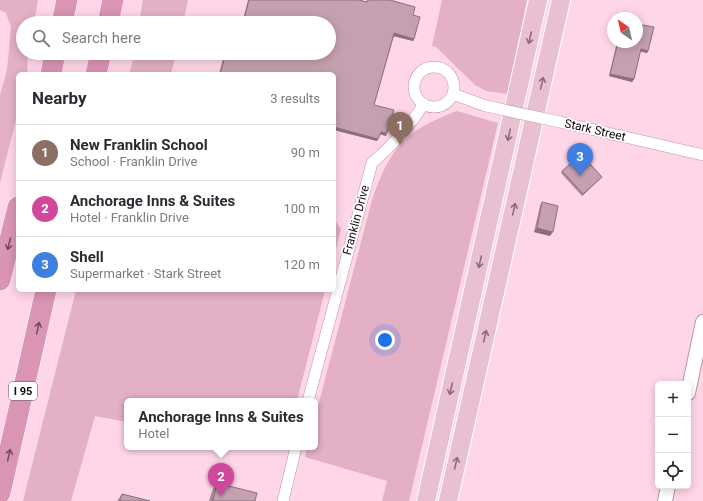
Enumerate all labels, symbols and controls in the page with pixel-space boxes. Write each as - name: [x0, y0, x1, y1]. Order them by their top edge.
- north arrow: [607, 12, 643, 48]
- search box: [16, 16, 336, 60]
- icon: search: [30, 27, 52, 49]
- text: Search here: [62, 29, 141, 47]
- one-way arrow: [525, 31, 533, 44]
- one-way arrow: [539, 76, 547, 89]
- text: Nearby: [32, 88, 87, 108]
- text: 3 results: [270, 91, 320, 106]
- pin: 1: [387, 112, 413, 145]
- street label: Stark Street: [563, 116, 627, 144]
- one-way arrow: [504, 128, 512, 141]
- text: New Franklin School: [70, 136, 208, 154]
- pin: 3: [567, 143, 593, 176]
- text: 1: [41, 145, 49, 160]
- text: 90 m: [291, 145, 320, 160]
- text: School · Franklin Drive: [70, 154, 197, 169]
- street label: Franklin Drive: [340, 183, 372, 257]
- text: Anchorage Inns & Suites: [70, 192, 235, 210]
- text: 2: [41, 201, 49, 216]
- text: 100 m: [283, 201, 320, 216]
- one-way arrow: [510, 203, 518, 216]
- text: Hotel · Franklin Drive: [70, 210, 189, 225]
- one-way arrow: [5, 237, 12, 250]
- text: Shell: [70, 248, 104, 266]
- one-way arrow: [476, 255, 484, 268]
- text: 3: [41, 257, 49, 272]
- text: 120 m: [283, 257, 320, 272]
- text: Supermarket · Stark Street: [70, 266, 221, 281]
- one-way arrow: [34, 322, 42, 335]
- your location: [375, 330, 395, 350]
- one-way arrow: [482, 330, 489, 343]
- map controls: [655, 381, 691, 489]
- button: +: [655, 381, 691, 417]
- road number: I 95: [9, 382, 37, 400]
- one-way arrow: [447, 382, 455, 395]
- popup: [124, 398, 318, 450]
- text: Anchorage Inns & Suites: [138, 408, 304, 426]
- button: −: [655, 417, 691, 453]
- text: Hotel: [138, 426, 169, 441]
- one-way arrow: [5, 448, 13, 461]
- button: locate: [655, 453, 691, 489]
- one-way arrow: [453, 457, 461, 470]
- pin: 2: [208, 463, 234, 496]

